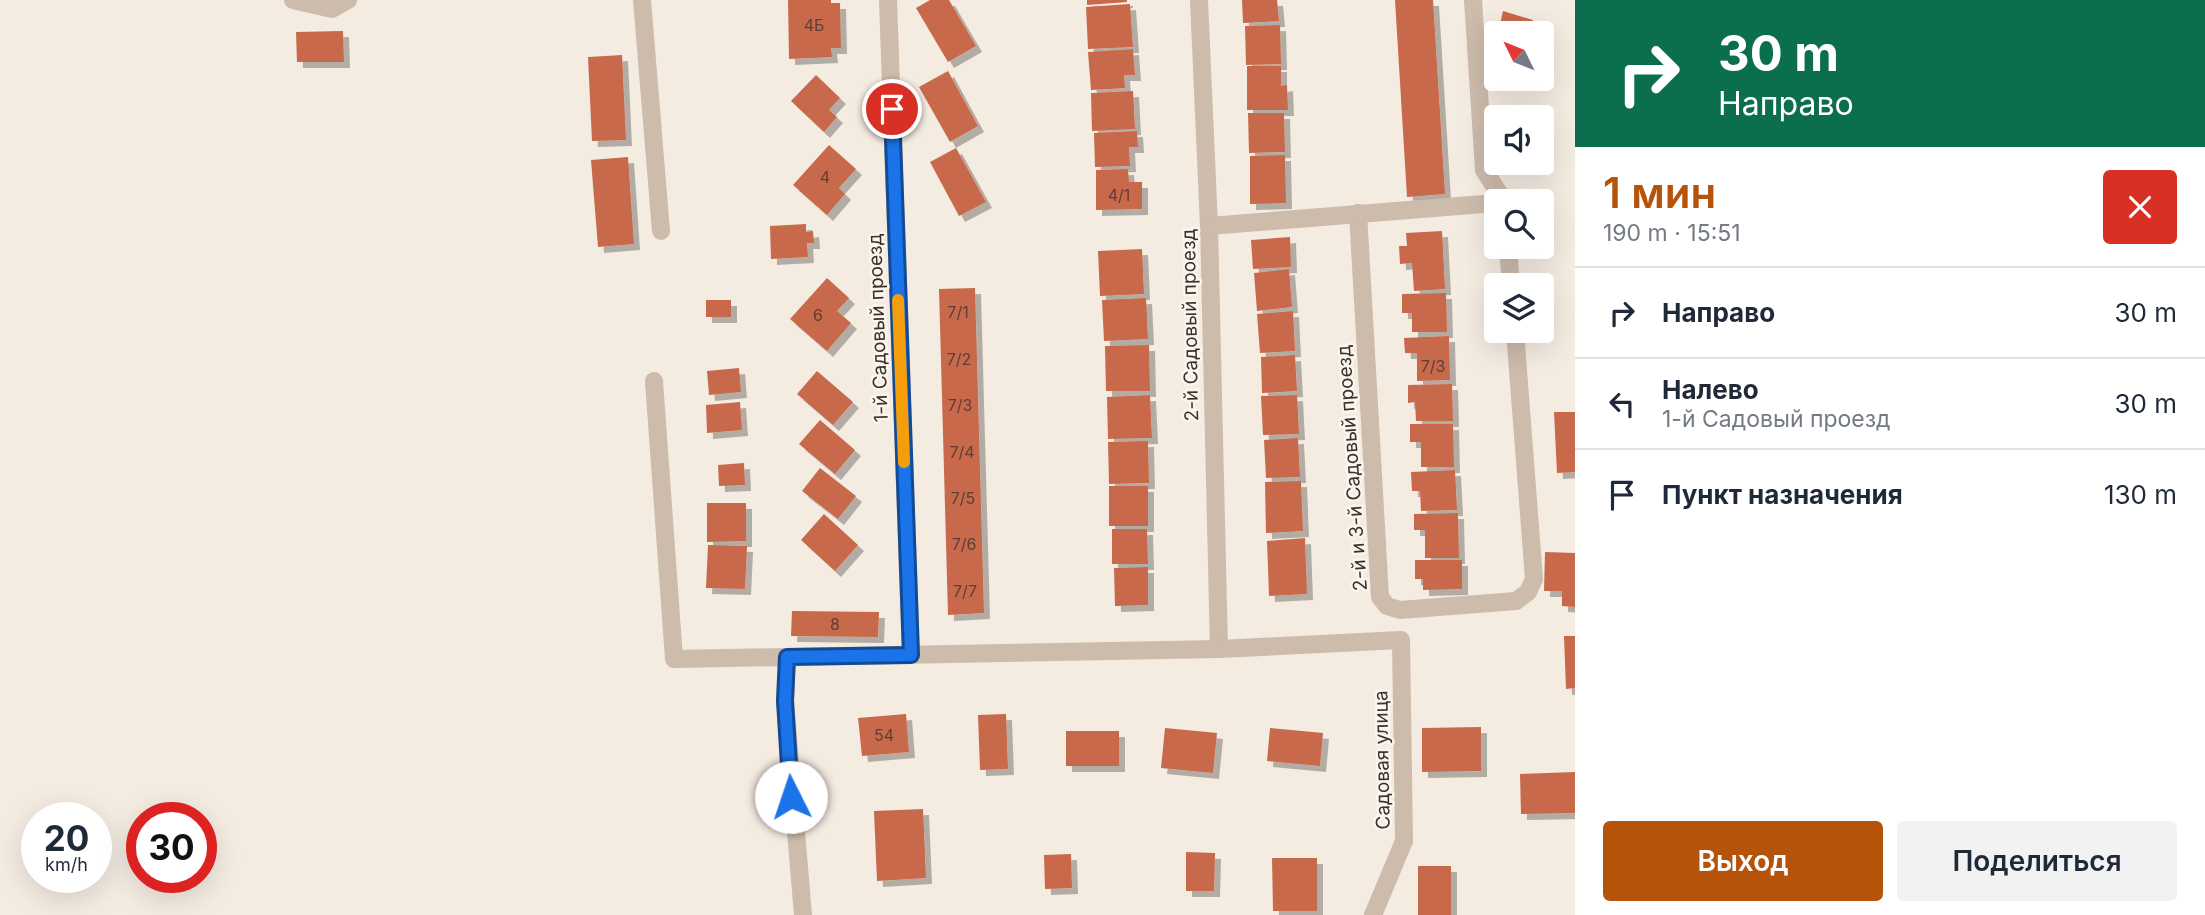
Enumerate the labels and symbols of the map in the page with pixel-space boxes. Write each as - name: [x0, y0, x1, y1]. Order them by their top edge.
- house number: 4Б: [804, 15, 824, 35]
- north arrow: [1484, 21, 1554, 91]
- pin: [862, 79, 922, 139]
- house number: 4: [820, 167, 830, 187]
- house number: 4/1: [1108, 185, 1130, 205]
- street label: 2-й Садовый проезд: [1177, 228, 1203, 422]
- street label: 1-й Садовый проезд: [863, 233, 893, 423]
- house number: 7/1: [947, 302, 969, 322]
- house number: 6: [813, 305, 823, 325]
- street label: 2-й и 3-й Садовый проезд: [1332, 344, 1372, 592]
- house number: 7/2: [947, 349, 971, 369]
- house number: 7/3: [1421, 356, 1445, 376]
- house number: 7/3: [948, 395, 972, 415]
- house number: 7/4: [949, 442, 975, 462]
- house number: 7/5: [951, 488, 975, 508]
- house number: 7/6: [952, 534, 976, 554]
- house number: 7/7: [953, 581, 977, 601]
- house number: 8: [830, 614, 840, 634]
- street label: Садовая улица: [1369, 690, 1395, 830]
- house number: 54: [874, 725, 894, 745]
- position arrow: [754, 760, 828, 834]
- speed limit sign: 30: [126, 802, 217, 893]

